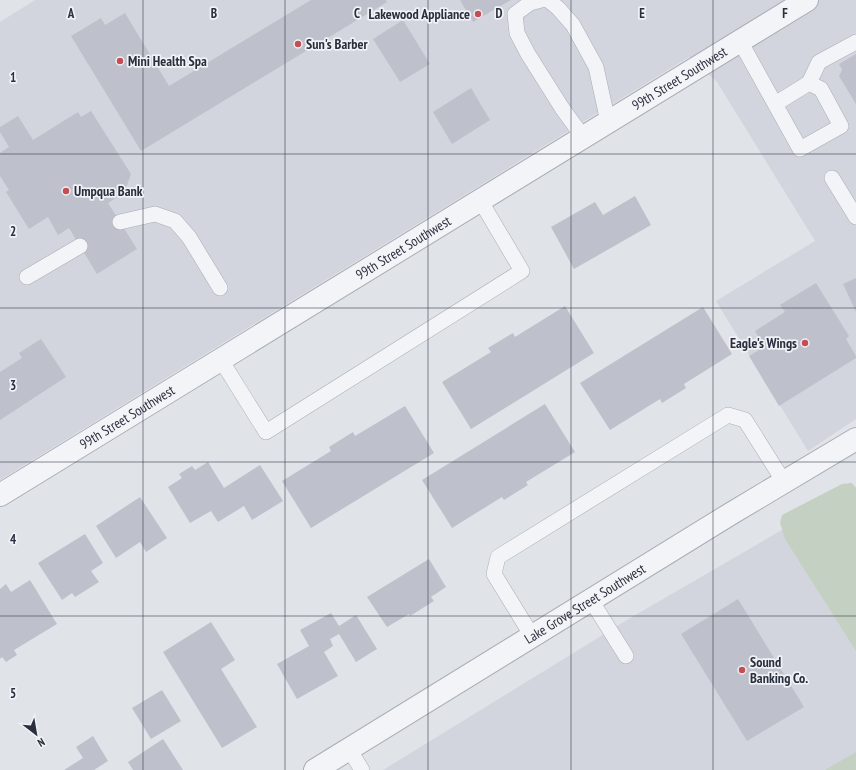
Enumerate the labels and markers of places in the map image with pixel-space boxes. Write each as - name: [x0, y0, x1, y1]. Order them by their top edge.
- place label: Lakewood Appliance: [368, 5, 470, 23]
- marker: Lakewood Appliance: [473, 9, 483, 19]
- place label: Sun's Barber: [306, 35, 369, 53]
- marker: Sun's Barber: [293, 39, 303, 49]
- place label: Mini Health Spa: [128, 52, 207, 70]
- marker: Mini Health Spa: [115, 56, 125, 66]
- place label: Umpqua Bank: [74, 182, 143, 200]
- marker: Umpqua Bank: [61, 186, 71, 196]
- place label: Eagle's Wings: [730, 334, 797, 352]
- marker: Eagle's Wings: [800, 338, 810, 348]
- place label: Sound Banking Co.: [750, 653, 808, 687]
- marker: Sound Banking Co.: [737, 665, 747, 675]

